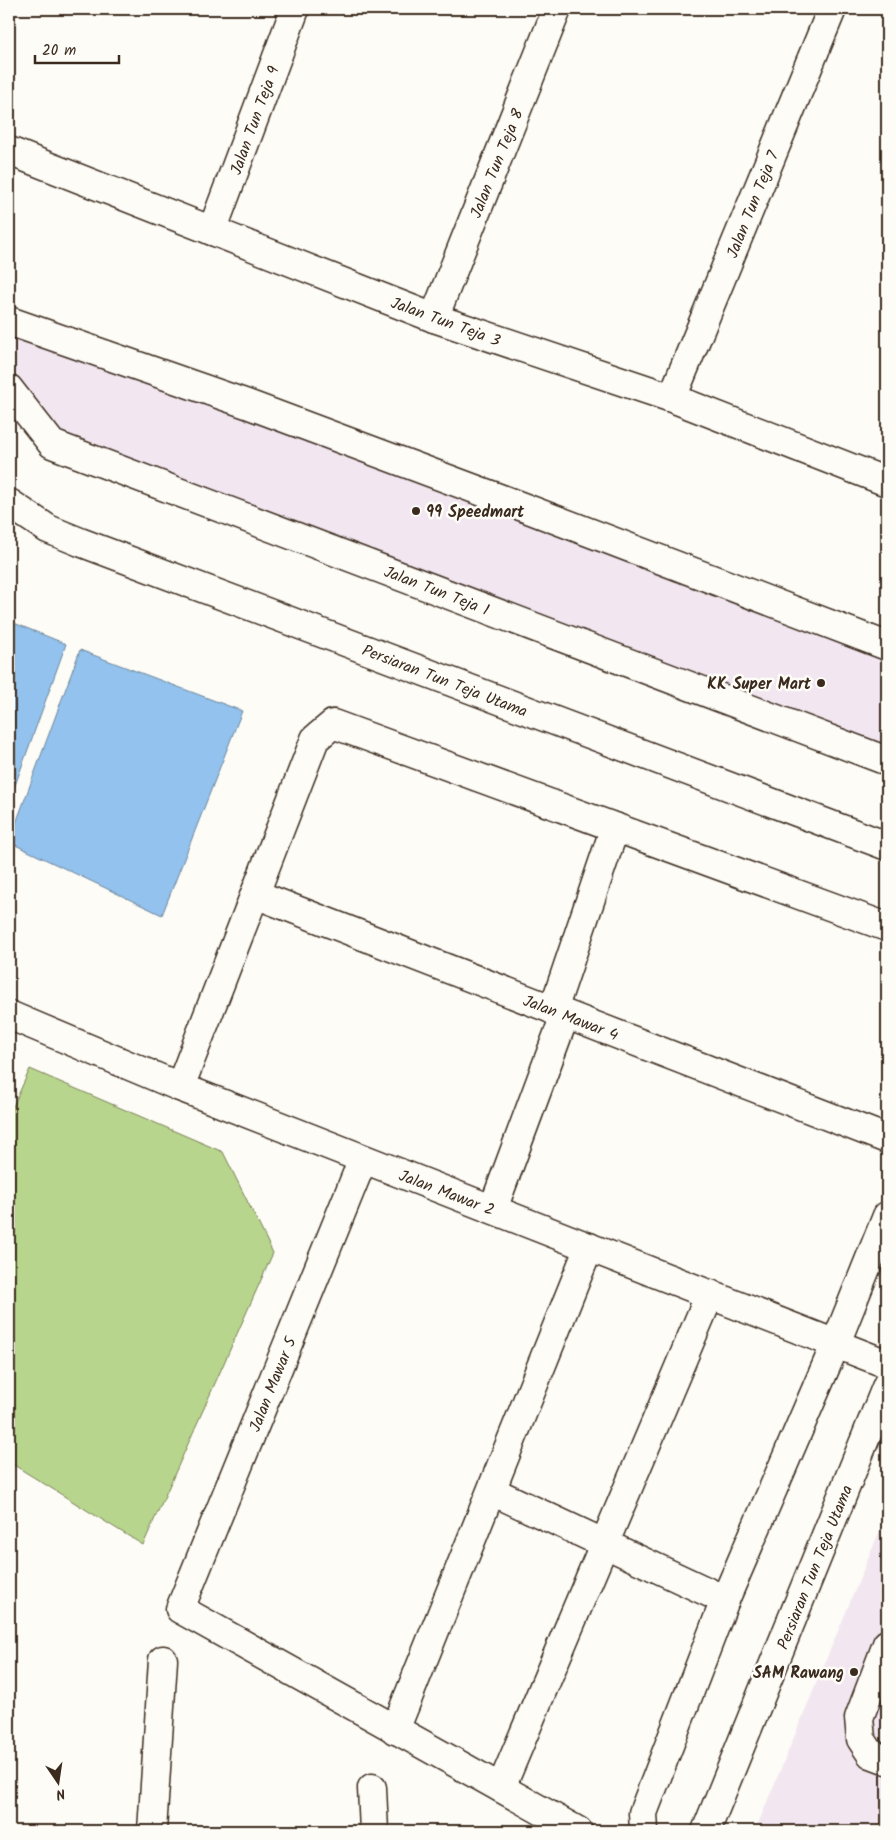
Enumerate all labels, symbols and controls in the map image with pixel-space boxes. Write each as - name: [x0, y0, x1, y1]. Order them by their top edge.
- scale bar: [35, 32, 119, 64]
- text: 20 m: [42, 39, 76, 63]
- street label: Jalan Tun Teja 9: [224, 62, 287, 178]
- street label: Jalan Tun Teja 8: [464, 105, 531, 222]
- street label: Jalan Tun Teja 7: [721, 147, 787, 262]
- street label: Jalan Tun Teja 3: [387, 291, 504, 354]
- place label: 99 Speedmart: [426, 500, 525, 525]
- marker: 99 Speedmart: [410, 505, 422, 517]
- street label: Jalan Tun Teja 1: [380, 560, 493, 623]
- street label: Persiaran Tun Teja Utama: [358, 638, 531, 725]
- place label: KK Super Mart: [707, 672, 812, 697]
- marker: KK Super Mart: [815, 677, 827, 689]
- street label: Jalan Mawar 4: [519, 989, 622, 1048]
- street label: Jalan Mawar 2: [395, 1164, 498, 1223]
- street label: Jalan Mawar 5: [243, 1332, 304, 1436]
- street label: Persiaran Tun Teja Utama: [771, 1482, 860, 1654]
- place label: SAM Rawang: [753, 1661, 844, 1686]
- marker: SAM Rawang: [848, 1666, 860, 1678]
- north arrow: [32, 1758, 82, 1808]
- text: N: [54, 1782, 67, 1805]

